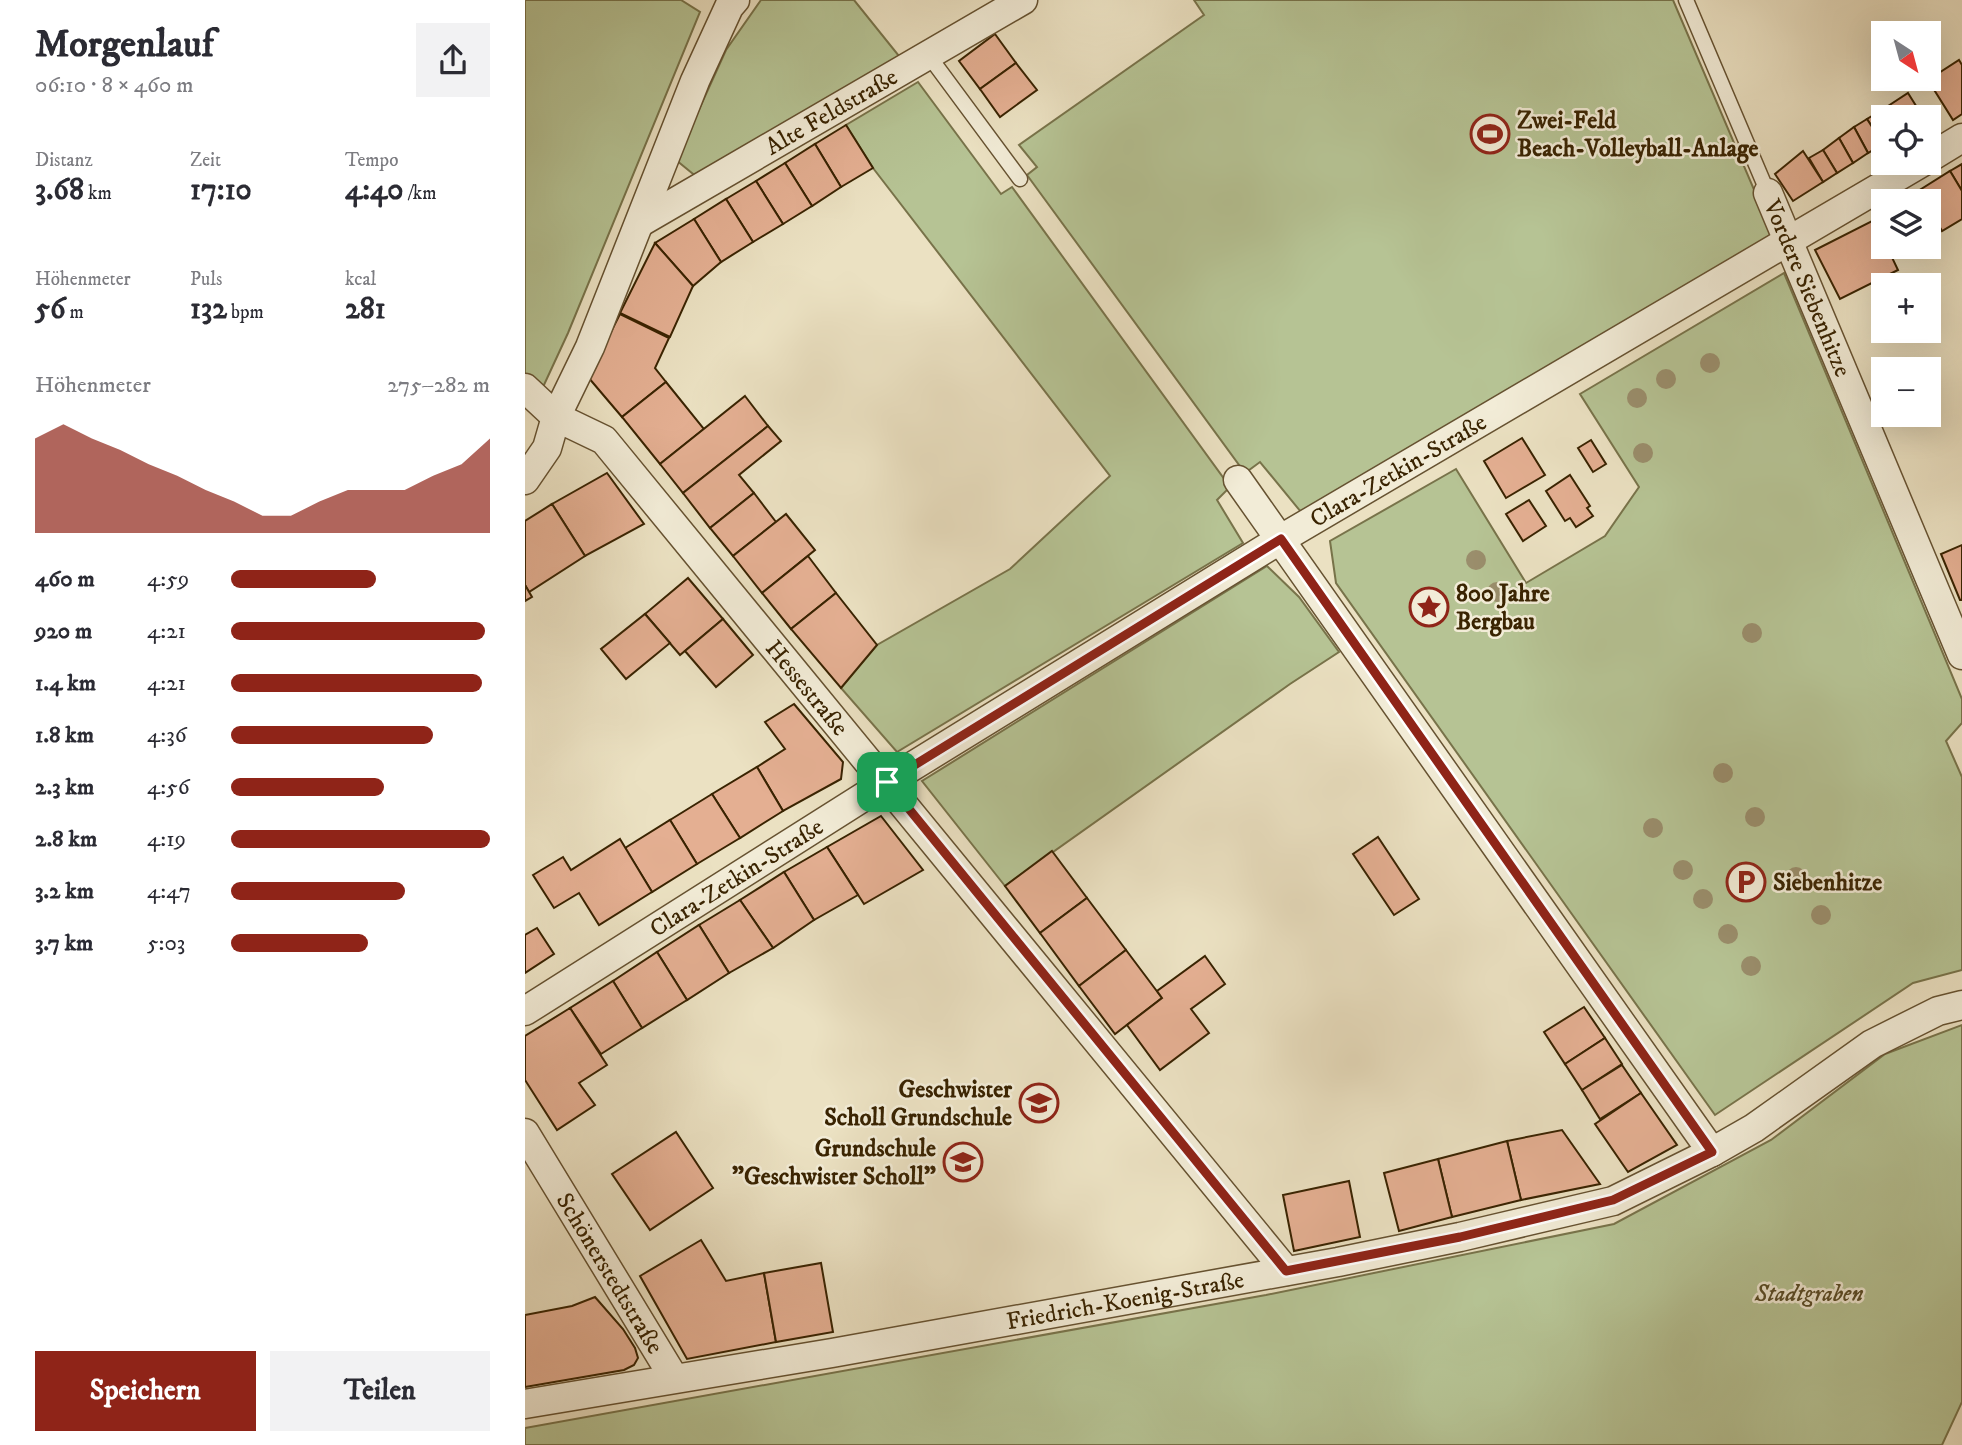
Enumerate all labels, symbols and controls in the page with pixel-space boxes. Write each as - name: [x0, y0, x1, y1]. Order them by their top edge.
- text: Morgenlauf: [35, 21, 214, 69]
- north arrow: [1871, 21, 1941, 91]
- map controls: [1871, 21, 1941, 427]
- button: share: [416, 23, 490, 97]
- street label: Alte Feldstraße: [760, 62, 903, 162]
- text: 06:10 · 8 × 460 m: [35, 71, 194, 100]
- button: locate: [1871, 105, 1941, 175]
- place label: Zwei-Feld Beach-Volleyball-Anlage: [1517, 106, 1759, 164]
- sports icon: Zwei-Feld Beach-Volleyball-Anlage: [1469, 113, 1511, 155]
- text: Distanz: [35, 149, 93, 172]
- text: Zeit: [190, 149, 221, 172]
- text: Tempo: [345, 149, 398, 172]
- text: 3.68: [35, 172, 84, 209]
- text: 17:10: [190, 172, 252, 209]
- text: 4:40: [345, 172, 404, 209]
- text: km: [84, 182, 112, 205]
- text: /km: [404, 182, 436, 205]
- button: layers: [1871, 189, 1941, 259]
- street label: Vordere Siebenhitze: [1756, 194, 1857, 382]
- text: Höhenmeter: [35, 268, 131, 291]
- text: Puls: [190, 268, 222, 291]
- text: kcal: [345, 268, 376, 291]
- button: +: [1871, 273, 1941, 343]
- text: 56: [35, 291, 66, 328]
- text: 132: [190, 291, 227, 328]
- text: 281: [345, 291, 386, 328]
- text: m: [66, 301, 84, 324]
- text: bpm: [227, 301, 264, 324]
- button: −: [1871, 357, 1941, 427]
- text: Höhenmeter: [35, 371, 151, 400]
- text: 275–282 m: [387, 371, 490, 400]
- street label: Clara-Zetkin-Straße: [1305, 408, 1492, 535]
- text: 460 m: [35, 565, 95, 594]
- text: 4:59: [147, 565, 189, 594]
- place label: 800 Jahre Bergbau: [1456, 579, 1550, 637]
- place icon: 800 Jahre Bergbau: [1408, 586, 1450, 628]
- text: 920 m: [35, 617, 92, 646]
- text: 4:21: [147, 617, 186, 646]
- street label: Hessestraße: [758, 634, 855, 742]
- text: 1.4 km: [35, 669, 96, 698]
- text: 4:21: [147, 669, 186, 698]
- text: 1.8 km: [35, 721, 94, 750]
- text: 4:36: [147, 721, 187, 750]
- pin: [857, 752, 917, 812]
- icon: arrive: [868, 763, 906, 801]
- text: 2.3 km: [35, 773, 94, 802]
- text: 4:56: [147, 773, 190, 802]
- street label: Clara-Zetkin-Straße: [644, 812, 829, 944]
- text: 2.8 km: [35, 825, 97, 854]
- text: 4:19: [147, 825, 186, 854]
- parking icon: Siebenhitze: [1725, 861, 1767, 903]
- place label: Siebenhitze: [1773, 868, 1882, 898]
- text: 3.2 km: [35, 877, 94, 906]
- text: 4:47: [147, 877, 191, 906]
- text: 3.7 km: [35, 929, 93, 958]
- text: 5:03: [147, 929, 185, 958]
- place label: Geschwister Scholl Grundschule: [824, 1075, 1013, 1133]
- school or university icon: Geschwister Scholl Grundschule: [1018, 1082, 1060, 1124]
- place label: Grundschule "Geschwister Scholl": [732, 1134, 936, 1192]
- school or university icon: Grundschule "Geschwister Scholl": [942, 1141, 984, 1183]
- street label: Schönerstedtstraße: [549, 1188, 670, 1360]
- street label: Friedrich-Koenig-Straße: [1004, 1265, 1246, 1337]
- park label: Stadtgraben: [1754, 1279, 1863, 1309]
- button: Speichern: [35, 1351, 256, 1431]
- button: Teilen: [270, 1351, 490, 1431]

